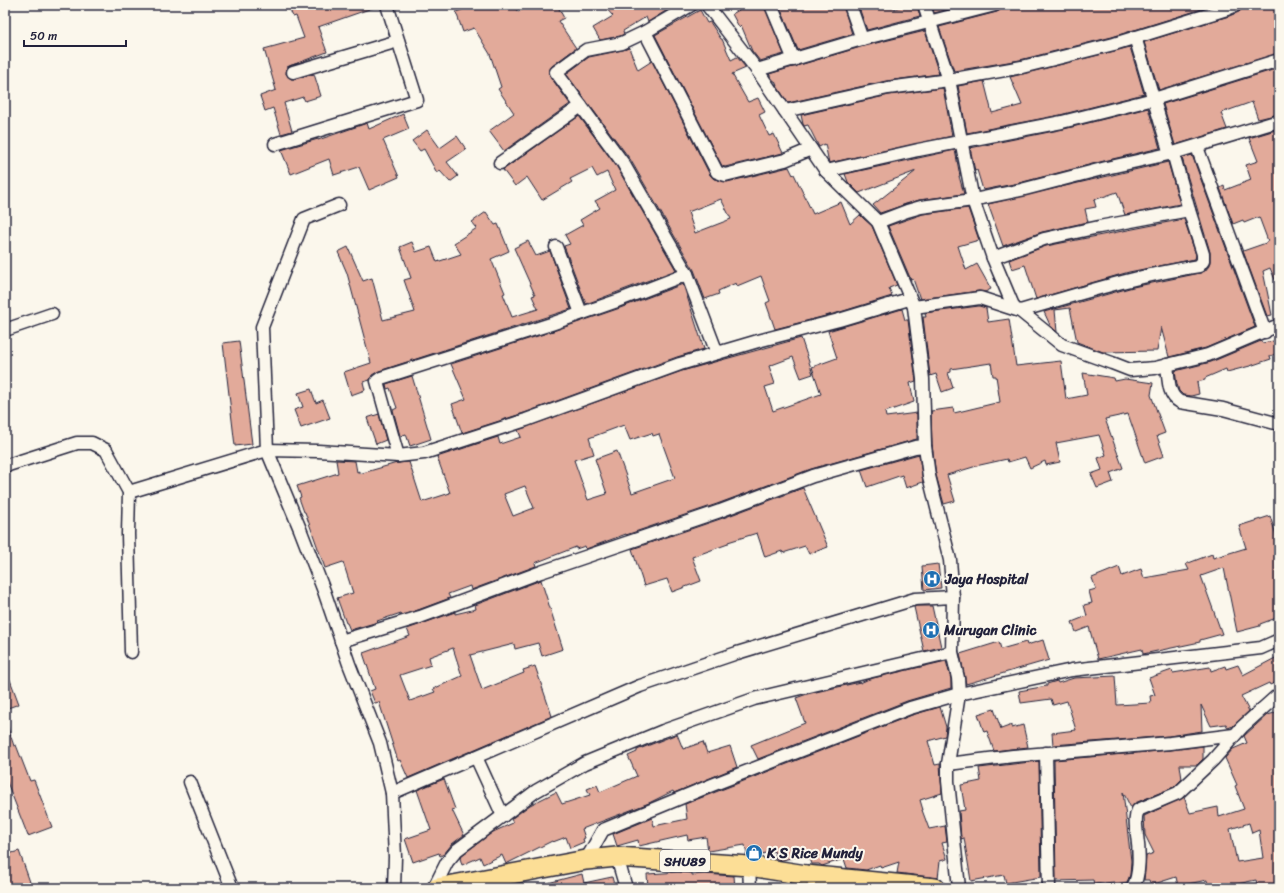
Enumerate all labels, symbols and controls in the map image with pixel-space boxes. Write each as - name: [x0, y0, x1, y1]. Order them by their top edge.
- scale bar: [24, 22, 126, 48]
- text: 50 m: [30, 25, 57, 47]
- place label: Jaya Hospital: [944, 567, 1029, 592]
- hospital icon: Jaya Hospital: [922, 569, 942, 589]
- place label: Murugan Clinic: [943, 618, 1038, 643]
- hospital icon: Murugan Clinic: [921, 620, 941, 640]
- place label: K S Rice Mundy: [766, 841, 863, 866]
- shop icon: K S Rice Mundy: [744, 843, 764, 863]
- road number: SHU89: [660, 850, 710, 872]

